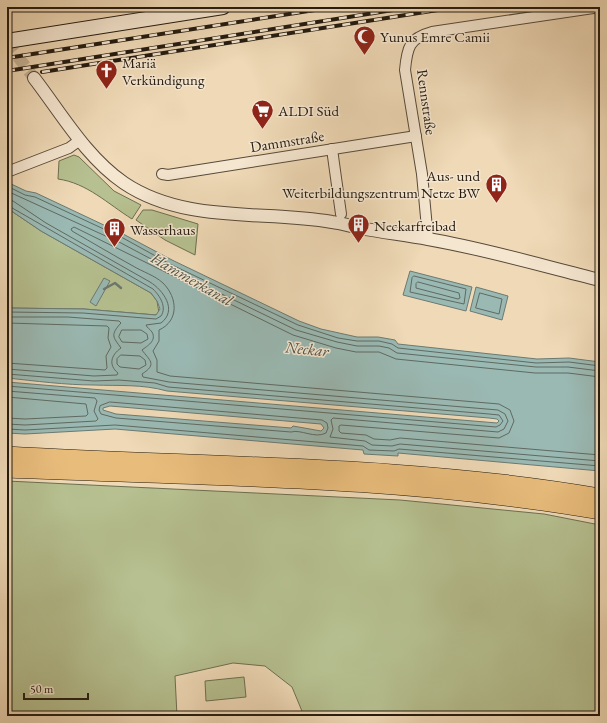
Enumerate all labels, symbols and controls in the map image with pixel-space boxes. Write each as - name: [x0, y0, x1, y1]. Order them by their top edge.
- mosque icon: Yunus Emre Camii: [352, 23, 378, 56]
- place label: Yunus Emre Camii: [380, 27, 490, 46]
- place label: Mariä Verkündigung: [122, 53, 205, 89]
- church icon: Mariä Verkündigung: [94, 58, 120, 91]
- street label: Rennstraße: [413, 68, 441, 136]
- supermarket icon: ALDI Süd: [250, 97, 276, 130]
- place label: ALDI Süd: [277, 101, 339, 120]
- street label: Dammstraße: [249, 126, 325, 156]
- place label: Aus- und Weiterbildungszentrum Netze BW: [282, 166, 480, 202]
- building icon: Aus- und Weiterbildungszentrum Netze BW: [483, 171, 509, 204]
- building icon: Neckarfreibad: [346, 212, 372, 245]
- building icon: Wasserhaus: [102, 216, 128, 249]
- place label: Neckarfreibad: [374, 216, 456, 235]
- place label: Wasserhaus: [130, 220, 195, 239]
- water label: Hammerkanal: [146, 247, 237, 311]
- water label: Neckar: [283, 336, 331, 362]
- scale bar: [24, 675, 88, 701]
- text: 50 m: [30, 681, 54, 697]

